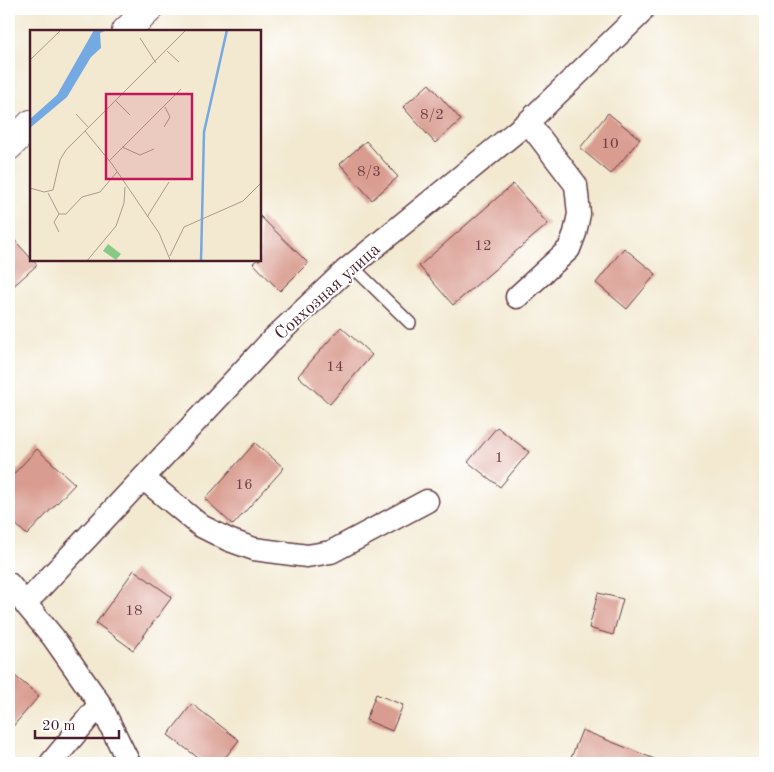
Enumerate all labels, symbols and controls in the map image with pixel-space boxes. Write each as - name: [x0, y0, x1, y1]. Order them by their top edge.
- inset map: [30, 30, 261, 261]
- house number: 8/2: [420, 108, 444, 123]
- house number: 10: [601, 137, 619, 152]
- house number: 8/3: [357, 165, 381, 180]
- house number: 12: [474, 239, 492, 254]
- street label: Совхозная улица: [272, 240, 384, 343]
- house number: 14: [326, 360, 344, 375]
- house number: 1: [495, 451, 503, 466]
- house number: 16: [235, 478, 253, 493]
- house number: 18: [125, 604, 143, 619]
- scale bar: [35, 707, 119, 739]
- text: 20 m: [42, 719, 76, 734]

